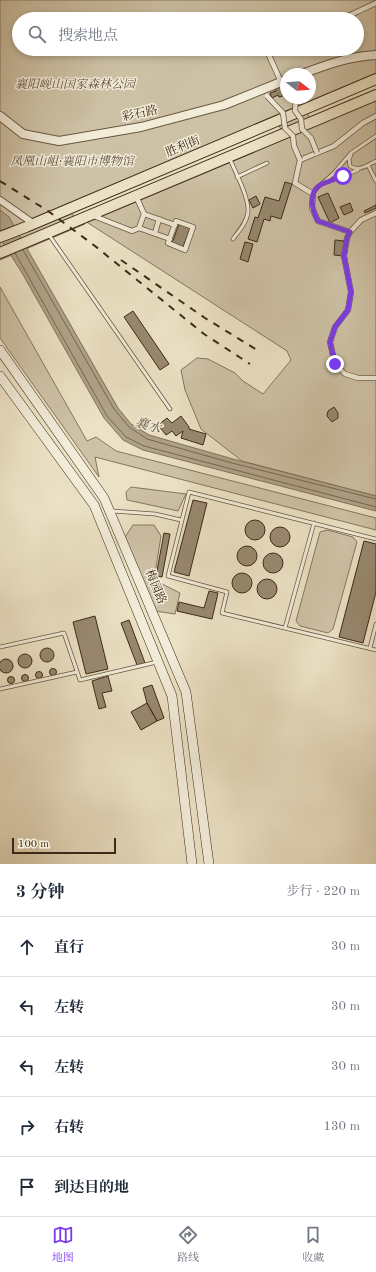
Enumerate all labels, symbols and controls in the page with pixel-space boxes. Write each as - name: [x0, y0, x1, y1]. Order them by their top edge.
- search box: [12, 12, 364, 56]
- icon: search: [26, 23, 48, 45]
- text: 搜索地点: [58, 29, 118, 44]
- north arrow: [280, 68, 316, 104]
- park label: 襄阳岘山国家森林公园: [15, 77, 137, 91]
- street label: 彩石路: [121, 102, 159, 124]
- street label: 胜利街: [163, 132, 203, 160]
- park label: 凤凰山岨·襄阳市博物馆: [10, 154, 136, 168]
- route start: [334, 167, 352, 185]
- route end: [326, 355, 344, 373]
- water label: 襄水: [134, 415, 165, 437]
- street label: 梅园路: [142, 567, 169, 606]
- scale bar: [12, 836, 116, 855]
- text: 100 m: [18, 839, 49, 850]
- text: 3 分钟: [16, 884, 65, 901]
- text: 步行 · 220 m: [286, 885, 360, 898]
- icon: ahead: [16, 936, 38, 958]
- text: 30 m: [331, 940, 360, 953]
- text: 直行: [54, 941, 84, 956]
- icon: left: [16, 996, 38, 1018]
- text: 30 m: [331, 1000, 360, 1013]
- text: 左转: [54, 1001, 84, 1016]
- icon: left: [16, 1056, 38, 1078]
- text: 30 m: [331, 1060, 360, 1073]
- text: 左转: [54, 1061, 84, 1076]
- icon: right: [16, 1116, 38, 1138]
- text: 130 m: [323, 1120, 360, 1133]
- text: 右转: [54, 1121, 84, 1136]
- icon: arrive: [16, 1176, 38, 1198]
- text: 到达目的地: [54, 1181, 129, 1196]
- tab: 地图: [52, 1224, 74, 1266]
- tab: 路线: [177, 1224, 199, 1266]
- tab: 收藏: [302, 1224, 324, 1266]

